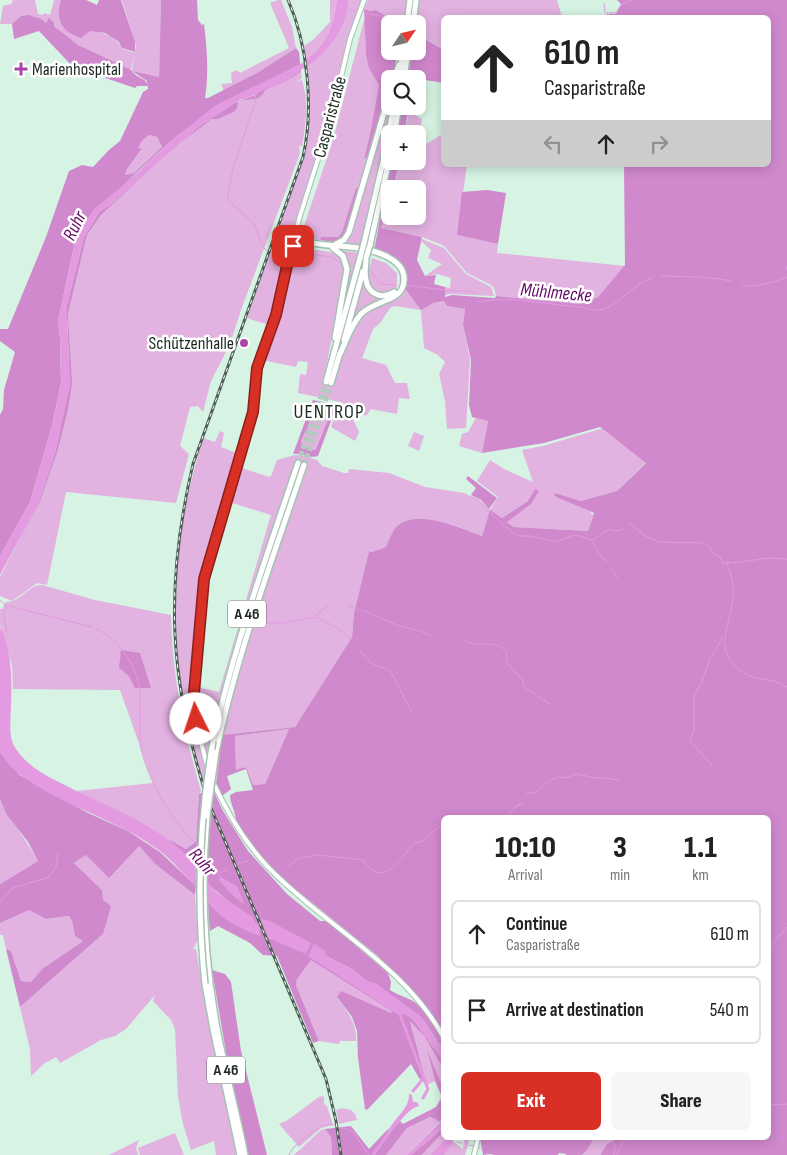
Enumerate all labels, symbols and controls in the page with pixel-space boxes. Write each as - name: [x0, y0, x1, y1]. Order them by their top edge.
- north arrow: [381, 15, 426, 60]
- map controls: [381, 15, 426, 225]
- text: 610 m: [544, 32, 620, 75]
- icon: ahead: [461, 35, 526, 100]
- place label: Marienhospital: [32, 59, 121, 80]
- marker: Marienhospital: [14, 62, 28, 76]
- button: search: [381, 70, 426, 115]
- street label: Casparistraße: [309, 74, 351, 160]
- text: Casparistraße: [544, 75, 646, 102]
- button: +: [381, 125, 426, 170]
- icon: left: [539, 130, 567, 158]
- icon: ahead: [592, 130, 620, 158]
- icon: right: [645, 130, 673, 158]
- button: −: [381, 180, 426, 225]
- water label: Ruhr: [58, 207, 92, 244]
- pin: [272, 225, 314, 267]
- icon: arrive: [279, 232, 307, 260]
- water label: Mühlmecke: [520, 278, 593, 308]
- place label: Schützenhalle: [149, 333, 234, 354]
- marker: Schützenhalle: [238, 337, 250, 349]
- district label: UENTROP: [294, 400, 364, 424]
- road number: A 46: [228, 600, 266, 628]
- position arrow: [169, 692, 221, 744]
- text: 10:10: [495, 830, 556, 866]
- text: 3: [613, 830, 627, 866]
- text: 1.1: [684, 830, 717, 866]
- water label: Ruhr: [184, 843, 221, 881]
- text: Arrival: [508, 866, 543, 885]
- text: min: [610, 866, 630, 885]
- text: km: [692, 866, 709, 885]
- text: Continue: [506, 913, 567, 936]
- icon: ahead: [463, 920, 491, 948]
- text: 610 m: [710, 923, 749, 946]
- text: Casparistraße: [506, 936, 580, 955]
- icon: arrive: [463, 996, 491, 1024]
- text: Arrive at destination: [506, 999, 644, 1022]
- text: 540 m: [710, 999, 749, 1022]
- road number: A 46: [207, 1056, 245, 1084]
- button: Exit: [461, 1072, 601, 1130]
- button: Share: [611, 1072, 751, 1130]

